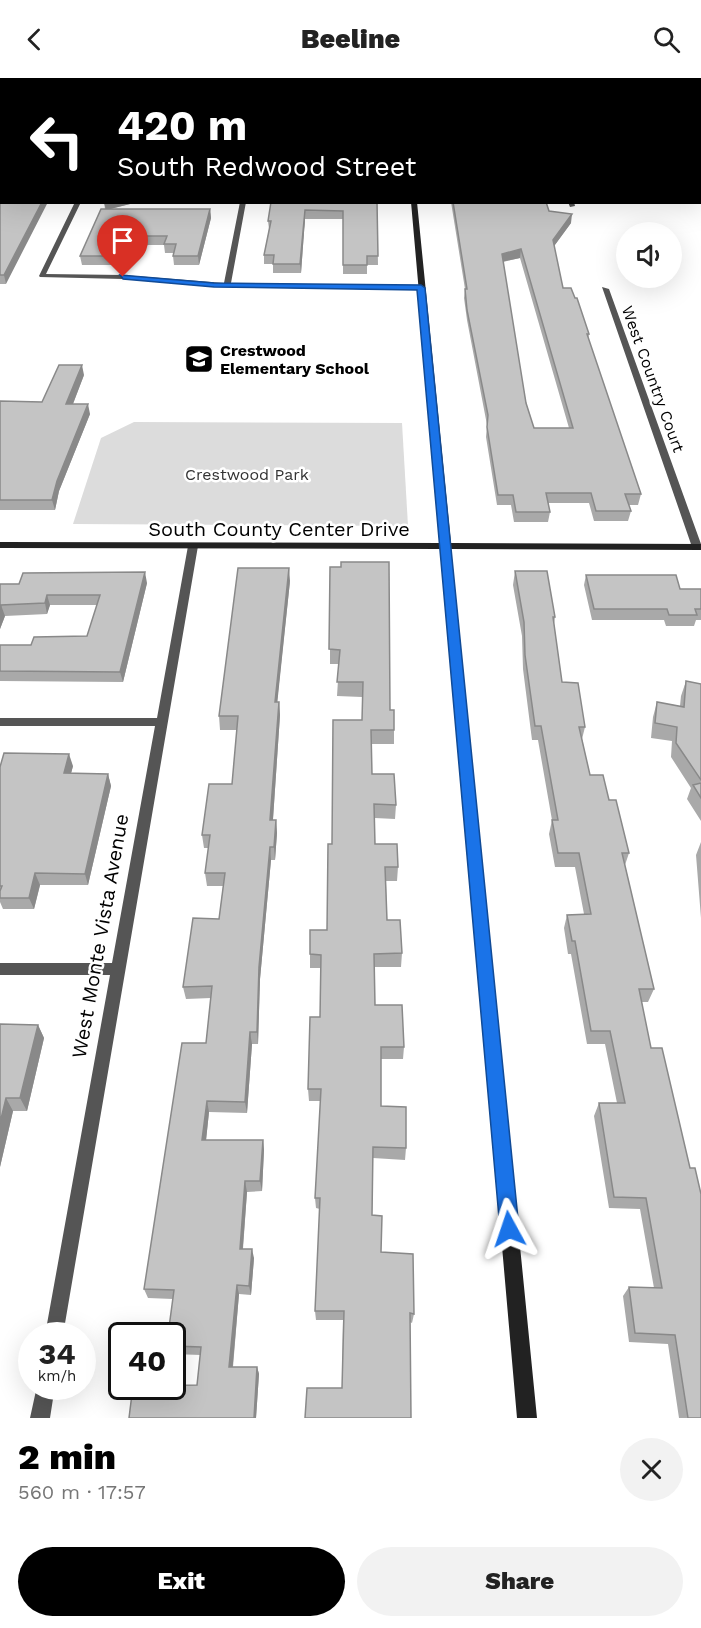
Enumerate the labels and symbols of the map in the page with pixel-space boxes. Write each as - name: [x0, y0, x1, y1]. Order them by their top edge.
- pin: [97, 215, 148, 277]
- street label: West Country Court: [618, 303, 688, 455]
- place label: Crestwood Elementary School: [220, 341, 370, 378]
- school or university icon: Crestwood Elementary School: [183, 343, 215, 375]
- park label: Crestwood Park: [185, 465, 309, 484]
- street label: South County Center Drive: [148, 517, 410, 541]
- street label: West Monte Vista Avenue: [67, 812, 133, 1060]
- position arrow: [477, 1197, 541, 1261]
- speed limit sign: 40: [108, 1322, 186, 1400]

